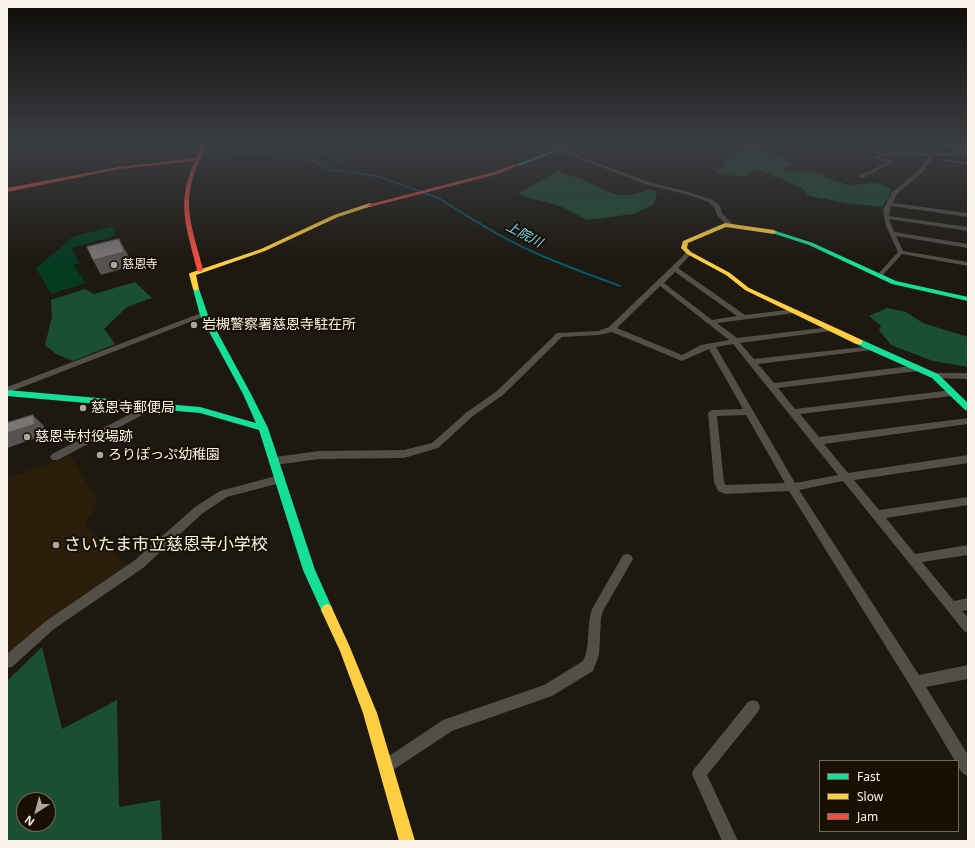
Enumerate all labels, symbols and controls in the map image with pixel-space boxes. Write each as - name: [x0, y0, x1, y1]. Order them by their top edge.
- water label: 上院川: [503, 219, 545, 251]
- place label: 慈恩寺: [122, 258, 158, 272]
- marker: 慈恩寺: [109, 260, 119, 270]
- place label: 岩槻警察署慈恩寺駐在所: [202, 317, 356, 333]
- marker: 岩槻警察署慈恩寺駐在所: [189, 320, 199, 330]
- place label: 慈恩寺郵便局: [91, 400, 175, 416]
- marker: 慈恩寺郵便局: [78, 403, 88, 413]
- place label: 慈恩寺村役場跡: [35, 429, 133, 445]
- marker: 慈恩寺村役場跡: [22, 432, 32, 442]
- place label: ろりぽっぷ幼稚園: [108, 447, 220, 463]
- marker: ろりぽっぷ幼稚園: [95, 450, 105, 460]
- place label: さいたま市立慈恩寺小学校: [64, 535, 268, 555]
- marker: さいたま市立慈恩寺小学校: [51, 540, 61, 550]
- legend: [819, 760, 959, 832]
- text: Fast: [857, 768, 880, 785]
- text: Slow: [857, 788, 883, 805]
- north arrow: [16, 792, 56, 832]
- text: Jam: [857, 808, 878, 825]
- text: N: [21, 813, 37, 830]

